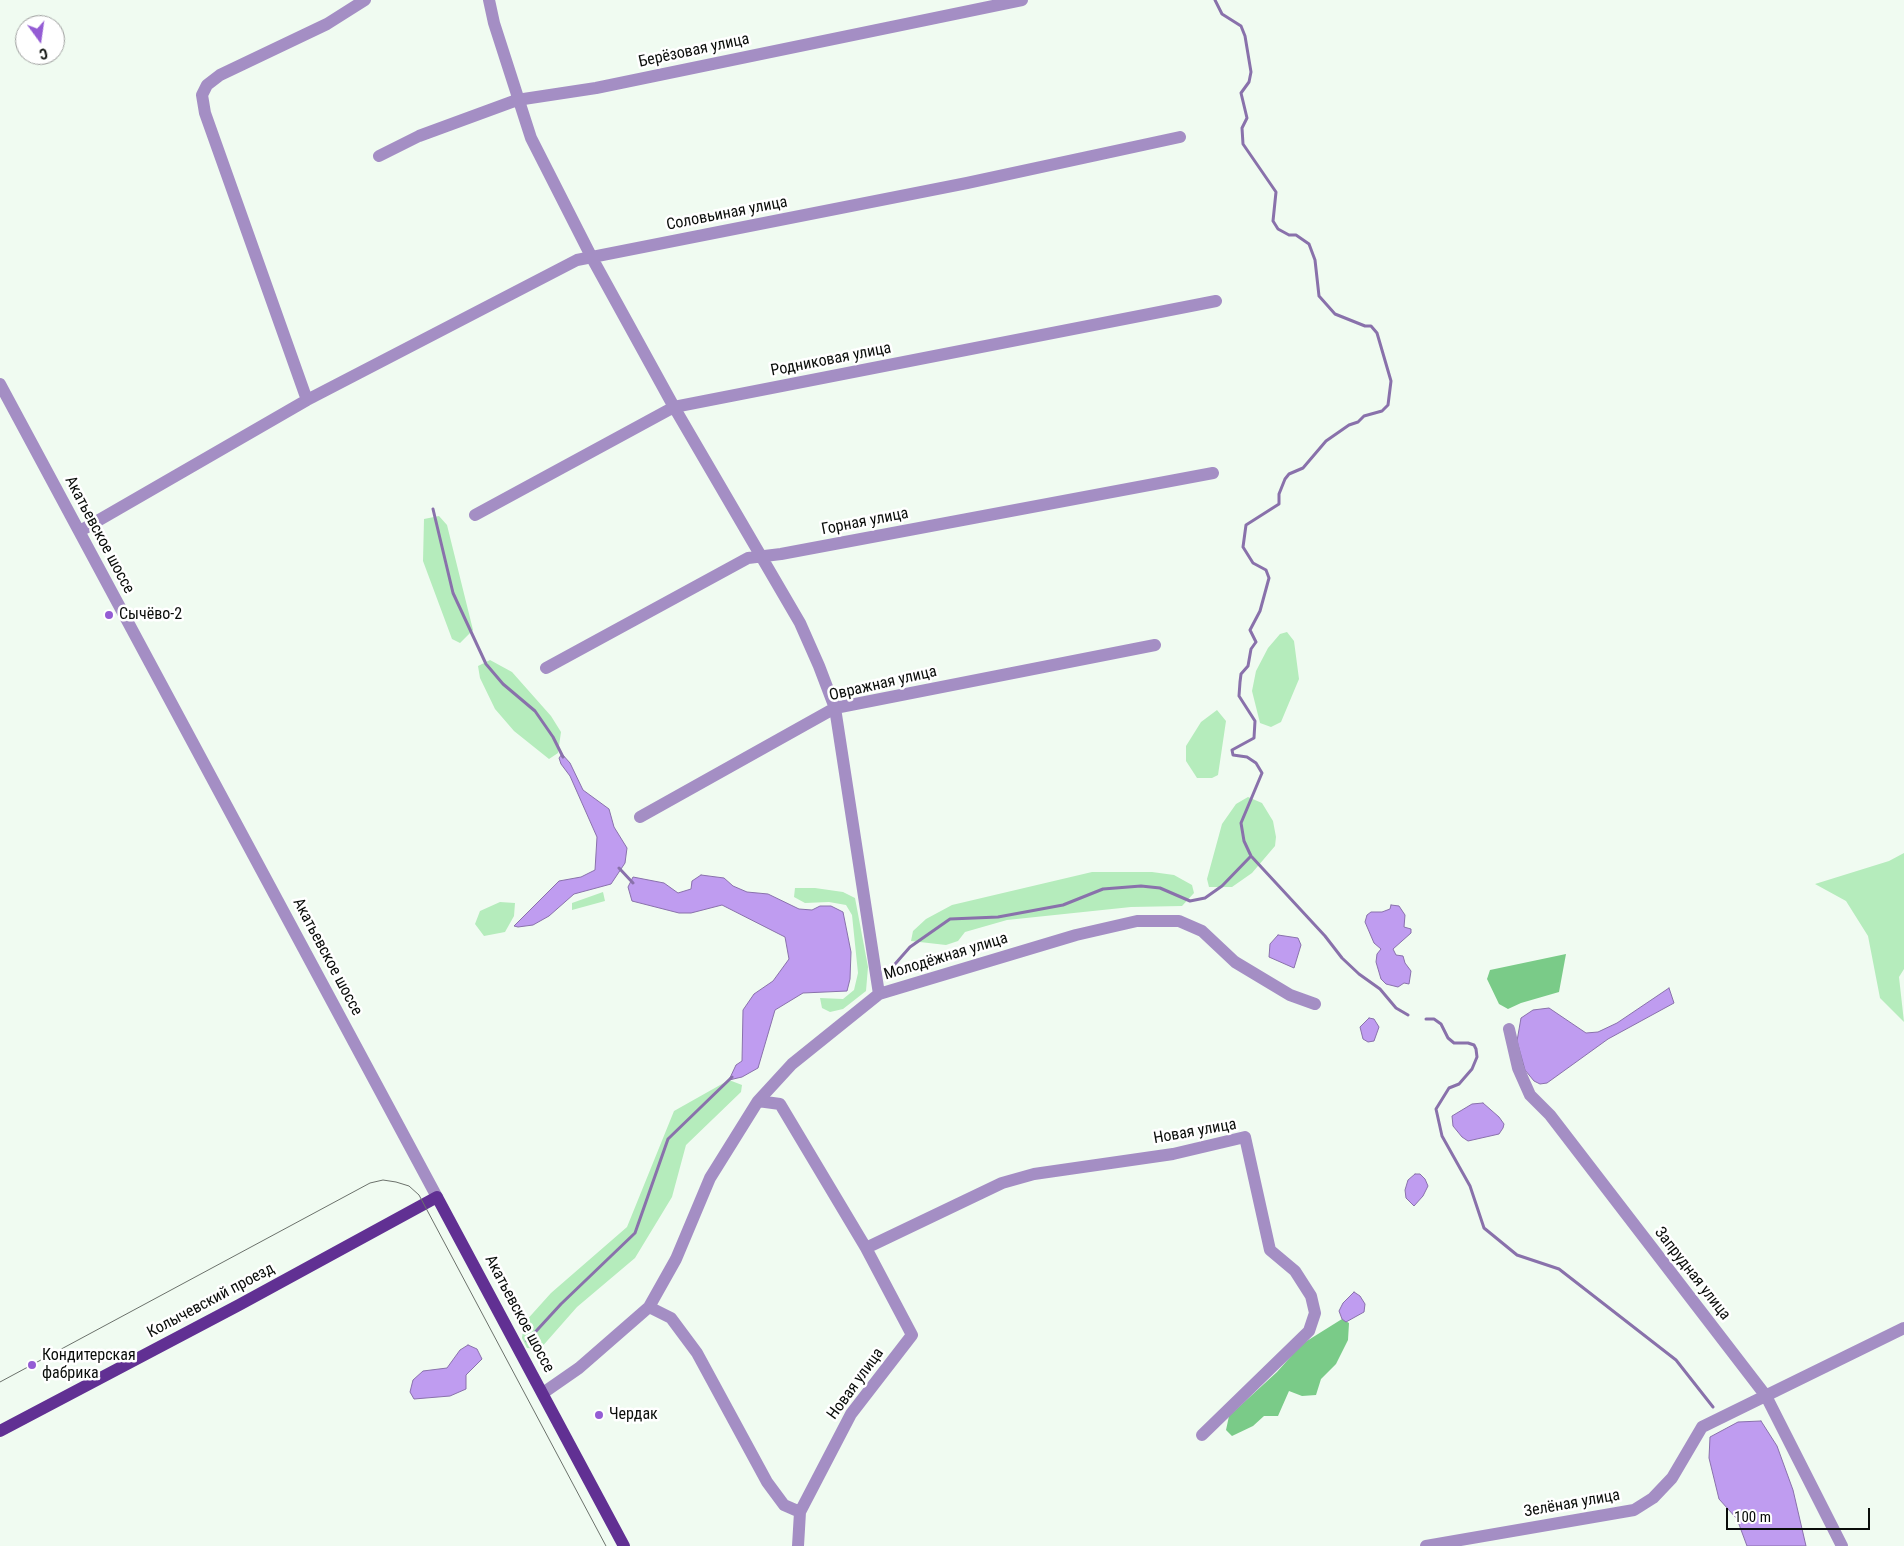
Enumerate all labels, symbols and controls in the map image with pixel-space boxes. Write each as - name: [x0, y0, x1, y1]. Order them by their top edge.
- north arrow: [15, 15, 65, 65]
- street label: Берёзовая улица: [637, 30, 751, 72]
- text: С: [38, 45, 49, 62]
- street label: Соловьиная улица: [665, 193, 789, 235]
- street label: Родниковая улица: [769, 339, 893, 381]
- street label: Акатьевское шоссе: [60, 473, 138, 597]
- street label: Горная улица: [820, 504, 910, 540]
- place label: Сычёво-2: [119, 605, 182, 625]
- marker: Сычёво-2: [103, 609, 115, 621]
- street label: Овражная улица: [827, 662, 939, 706]
- street label: Акатьевское шоссе: [288, 895, 366, 1019]
- street label: Молодёжная улица: [882, 929, 1010, 985]
- street label: Новая улица: [1152, 1115, 1238, 1149]
- street label: Запрудная улица: [1650, 1224, 1734, 1324]
- street label: Акатьевское шоссе: [480, 1252, 558, 1376]
- street label: Колычевский проезд: [144, 1259, 278, 1343]
- street label: Новая улица: [824, 1344, 888, 1424]
- place label: Кондитерская фабрика: [42, 1346, 136, 1384]
- marker: Кондитерская фабрика: [26, 1359, 38, 1371]
- place label: Чердак: [609, 1405, 658, 1425]
- marker: Чердак: [593, 1409, 605, 1421]
- street label: Зелёная улица: [1522, 1486, 1622, 1522]
- scale bar: [1729, 1498, 1873, 1530]
- text: 100 m: [1734, 1508, 1771, 1526]

